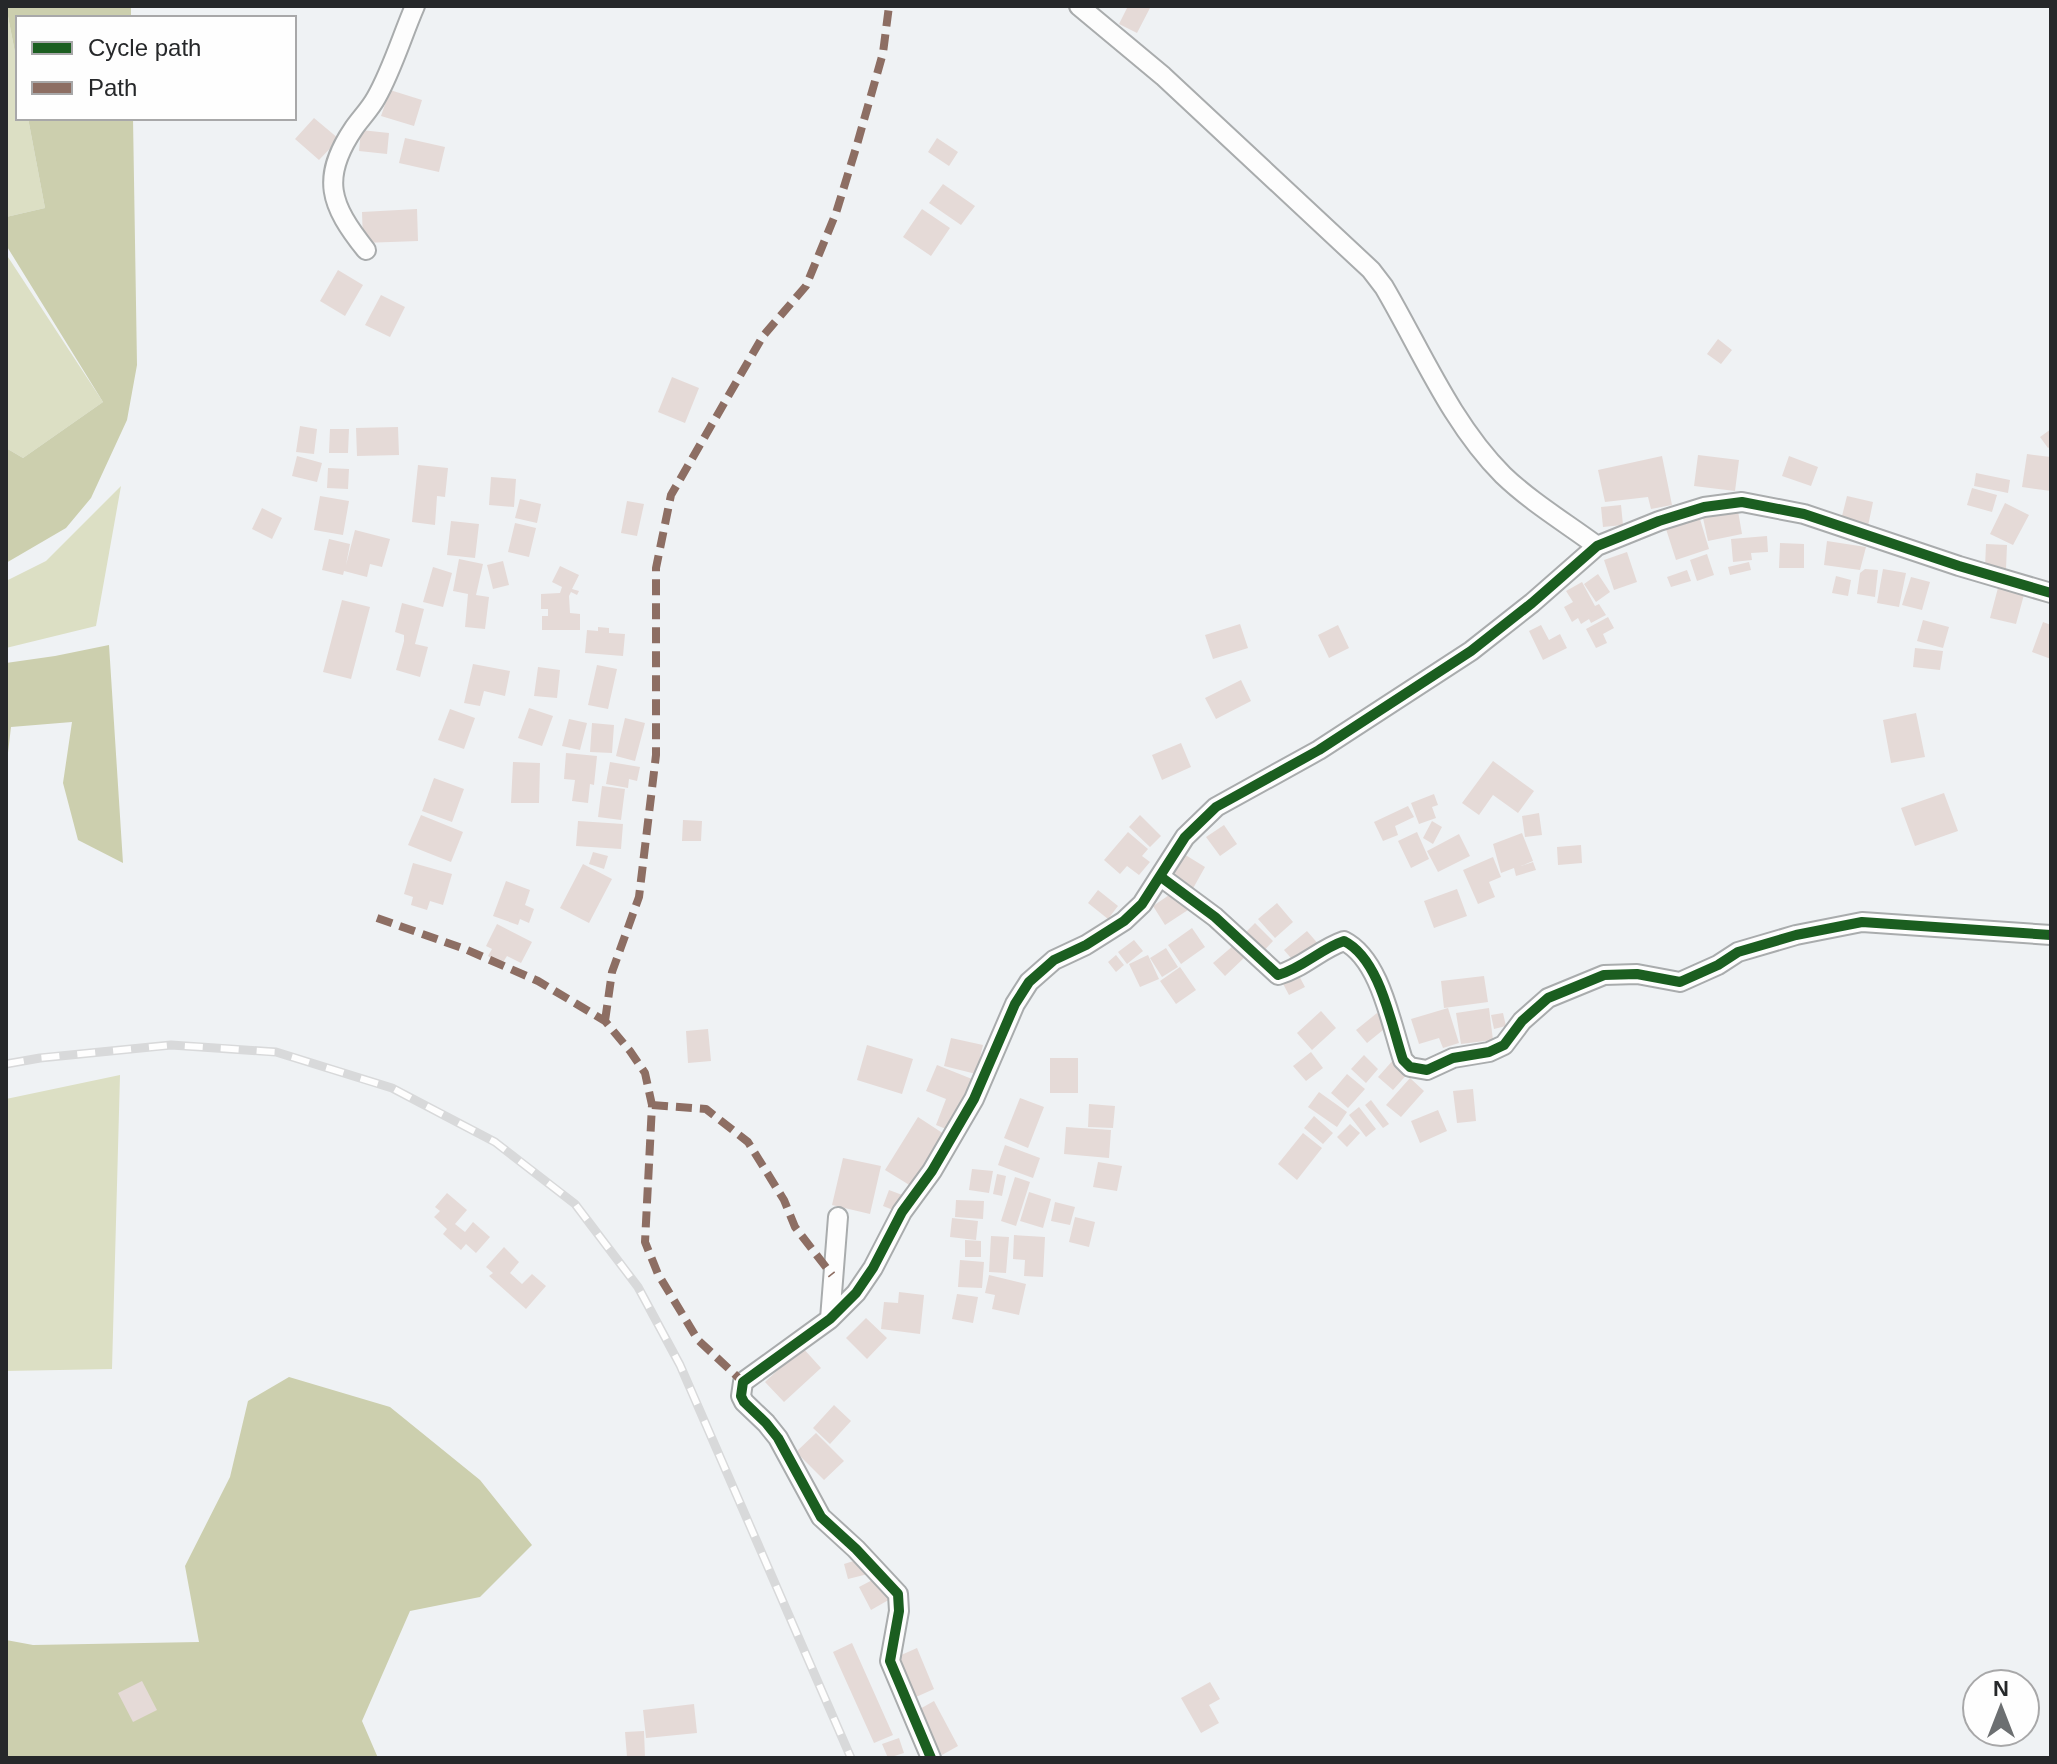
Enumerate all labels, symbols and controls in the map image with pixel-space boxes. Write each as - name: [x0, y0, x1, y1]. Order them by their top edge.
- legend: [16, 16, 296, 120]
- text: Cycle path: [88, 34, 201, 61]
- text: Path: [88, 74, 137, 101]
- north arrow: [1961, 1668, 2041, 1748]
- text: N: [1993, 1676, 2009, 1701]

